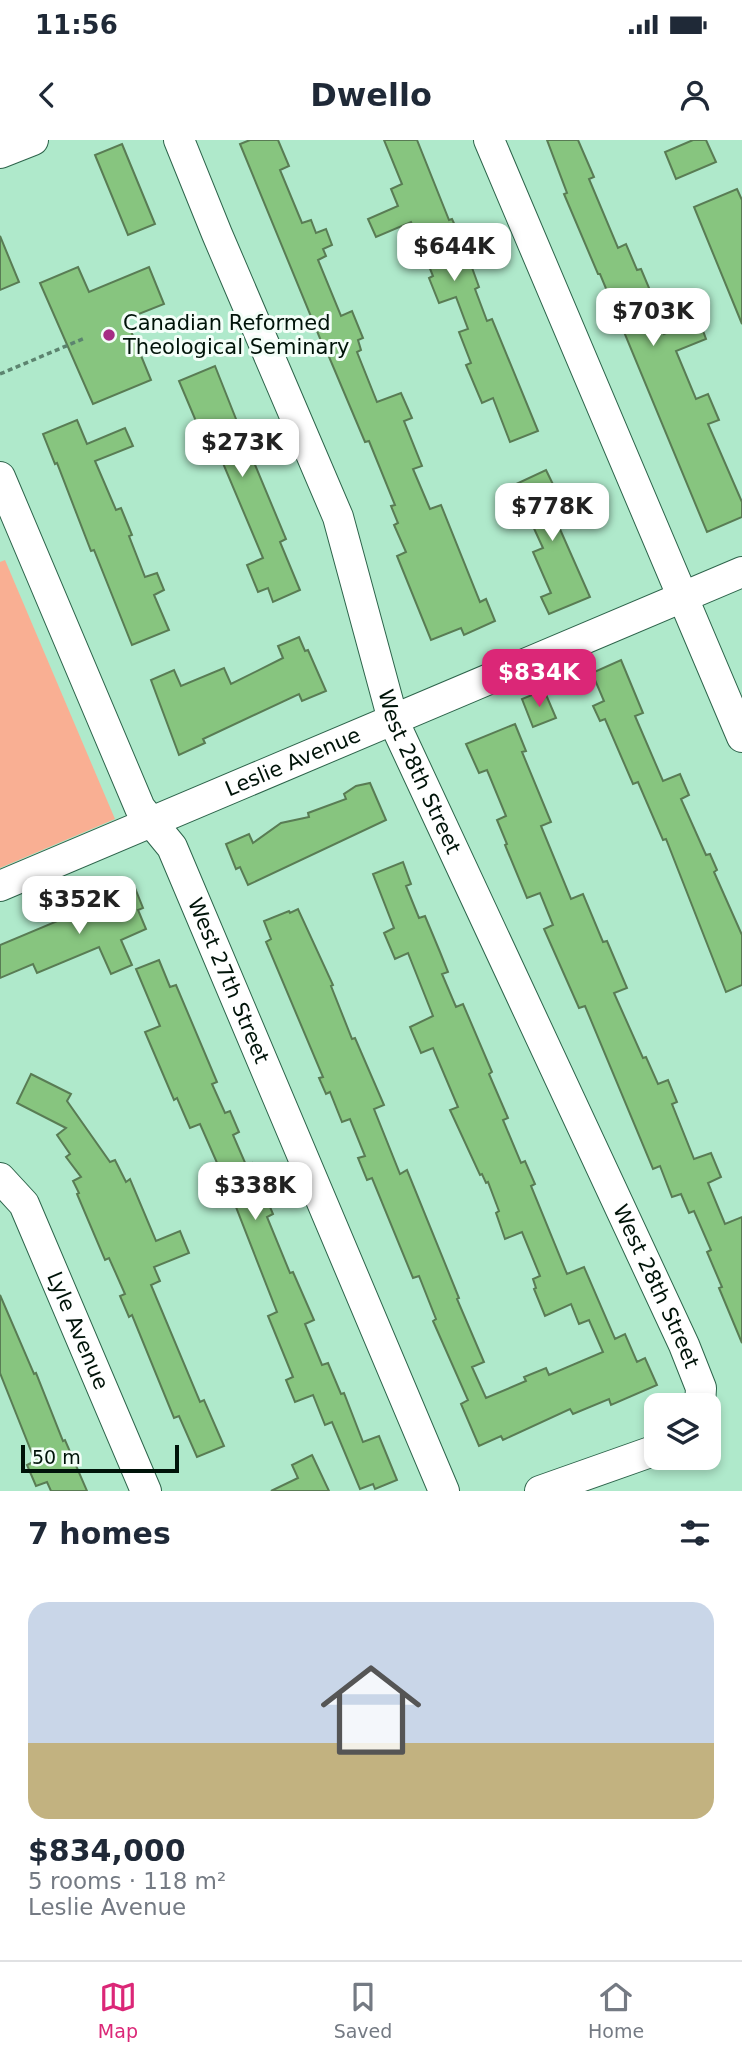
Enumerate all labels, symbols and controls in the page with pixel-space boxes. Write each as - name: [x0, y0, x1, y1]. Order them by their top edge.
- text: 11:56: [35, 10, 118, 40]
- icon: back: [28, 76, 66, 114]
- text: Dwello: [310, 76, 432, 114]
- icon: person: [676, 76, 714, 114]
- pin: $644K: [405, 223, 503, 283]
- text: $644K: [413, 233, 495, 259]
- pin: $703K: [604, 288, 702, 348]
- text: $703K: [612, 298, 694, 324]
- place label: Canadian Reformed Theological Seminary: [122, 311, 349, 359]
- marker: Canadian Reformed Theological Seminary: [101, 327, 117, 343]
- pin: $273K: [193, 420, 291, 479]
- text: $273K: [201, 429, 283, 455]
- pin: $778K: [503, 484, 601, 543]
- text: $778K: [511, 493, 593, 519]
- pin: $834K: [490, 650, 588, 709]
- text: $834K: [498, 659, 580, 685]
- street label: West 28th Street: [373, 687, 466, 858]
- street label: Leslie Avenue: [222, 723, 364, 801]
- pin: $352K: [30, 876, 128, 936]
- text: $352K: [38, 886, 120, 912]
- street label: West 27th Street: [183, 894, 274, 1067]
- pin: $338K: [206, 1163, 304, 1222]
- text: $338K: [214, 1172, 296, 1198]
- street label: West 28th Street: [608, 1201, 704, 1371]
- street label: Lyle Avenue: [42, 1268, 113, 1393]
- map controls: [644, 1393, 721, 1470]
- button: layers: [644, 1393, 721, 1470]
- scale bar: [21, 1442, 178, 1474]
- text: 50 m: [32, 1446, 81, 1468]
- icon: filters: [676, 1514, 714, 1552]
- text: 7 homes: [28, 1516, 171, 1551]
- icon: home: [308, 1647, 434, 1773]
- text: $834,000: [28, 1833, 186, 1868]
- text: 5 rooms · 118 m²: [28, 1868, 226, 1894]
- text: Leslie Avenue: [28, 1894, 186, 1920]
- tab: Map: [98, 1978, 138, 2042]
- tab: Saved: [334, 1978, 392, 2042]
- tab: Home: [588, 1978, 644, 2042]

